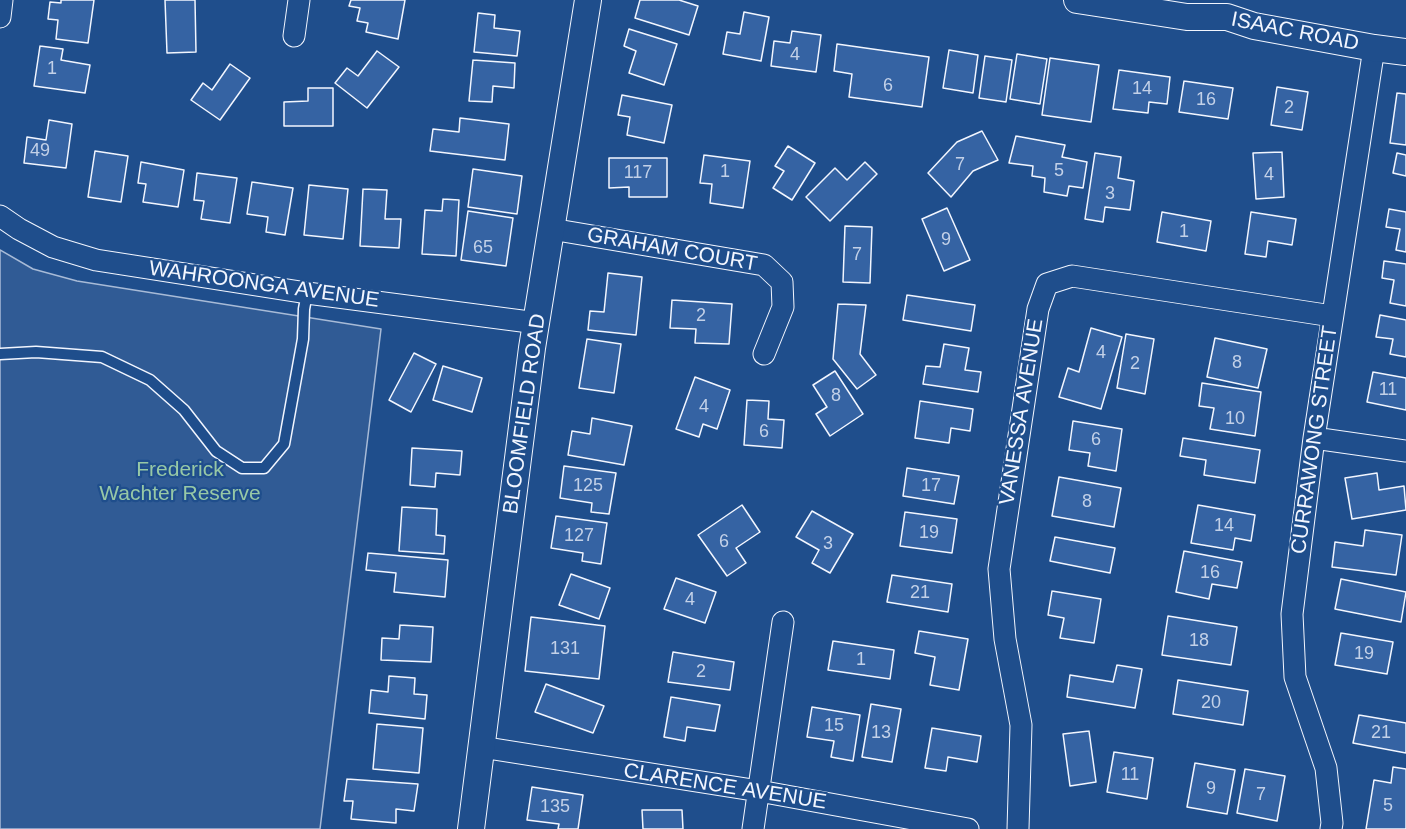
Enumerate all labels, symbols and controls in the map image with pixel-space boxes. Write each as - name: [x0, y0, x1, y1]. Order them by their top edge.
- street label: ISAAC ROAD: [1229, 7, 1361, 57]
- house number: 4: [790, 44, 800, 66]
- house number: 1: [47, 58, 57, 80]
- house number: 6: [883, 75, 893, 97]
- house number: 14: [1132, 78, 1152, 100]
- house number: 16: [1196, 89, 1216, 111]
- house number: 2: [1284, 97, 1294, 119]
- house number: 49: [30, 140, 50, 162]
- house number: 7: [955, 154, 965, 176]
- house number: 5: [1054, 160, 1064, 182]
- house number: 1: [720, 161, 730, 183]
- house number: 117: [624, 162, 652, 184]
- house number: 4: [1264, 164, 1274, 186]
- house number: 3: [1105, 183, 1115, 205]
- house number: 1: [1179, 221, 1189, 243]
- street label: GRAHAM COURT: [585, 223, 759, 277]
- house number: 9: [941, 229, 951, 251]
- house number: 65: [473, 237, 493, 259]
- house number: 7: [852, 244, 862, 266]
- street label: WAHROONGA AVENUE: [147, 256, 381, 314]
- house number: 2: [696, 305, 706, 327]
- street label: BLOOMFIELD ROAD: [498, 312, 552, 516]
- street label: VANESSA AVENUE: [995, 317, 1049, 507]
- street label: CURRAWONG STREET: [1287, 324, 1343, 556]
- house number: 4: [1096, 342, 1106, 364]
- house number: 8: [1232, 352, 1242, 374]
- house number: 2: [1130, 353, 1140, 375]
- house number: 11: [1379, 379, 1397, 401]
- house number: 8: [831, 385, 841, 407]
- house number: 4: [699, 396, 709, 418]
- house number: 10: [1225, 408, 1245, 430]
- house number: 6: [759, 421, 769, 443]
- house number: 6: [1091, 429, 1101, 451]
- park label: Frederick Wachter Reserve: [99, 457, 261, 507]
- house number: 125: [573, 475, 603, 497]
- house number: 17: [921, 475, 941, 497]
- house number: 8: [1082, 491, 1092, 513]
- house number: 14: [1214, 515, 1234, 537]
- house number: 19: [919, 522, 939, 544]
- house number: 127: [564, 525, 594, 547]
- house number: 6: [719, 531, 729, 553]
- house number: 3: [823, 533, 833, 555]
- house number: 16: [1200, 562, 1220, 584]
- house number: 21: [910, 582, 930, 604]
- house number: 4: [685, 589, 695, 611]
- house number: 18: [1189, 630, 1209, 652]
- house number: 131: [550, 638, 580, 660]
- house number: 19: [1354, 643, 1374, 665]
- house number: 1: [856, 649, 866, 671]
- house number: 2: [696, 661, 706, 683]
- house number: 20: [1201, 692, 1221, 714]
- house number: 15: [824, 715, 844, 737]
- house number: 13: [871, 722, 891, 744]
- house number: 21: [1371, 722, 1391, 744]
- street label: CLARENCE AVENUE: [622, 759, 828, 815]
- house number: 11: [1121, 764, 1139, 786]
- house number: 9: [1206, 778, 1216, 800]
- house number: 7: [1256, 784, 1266, 806]
- house number: 5: [1383, 795, 1393, 817]
- house number: 135: [540, 796, 570, 818]

